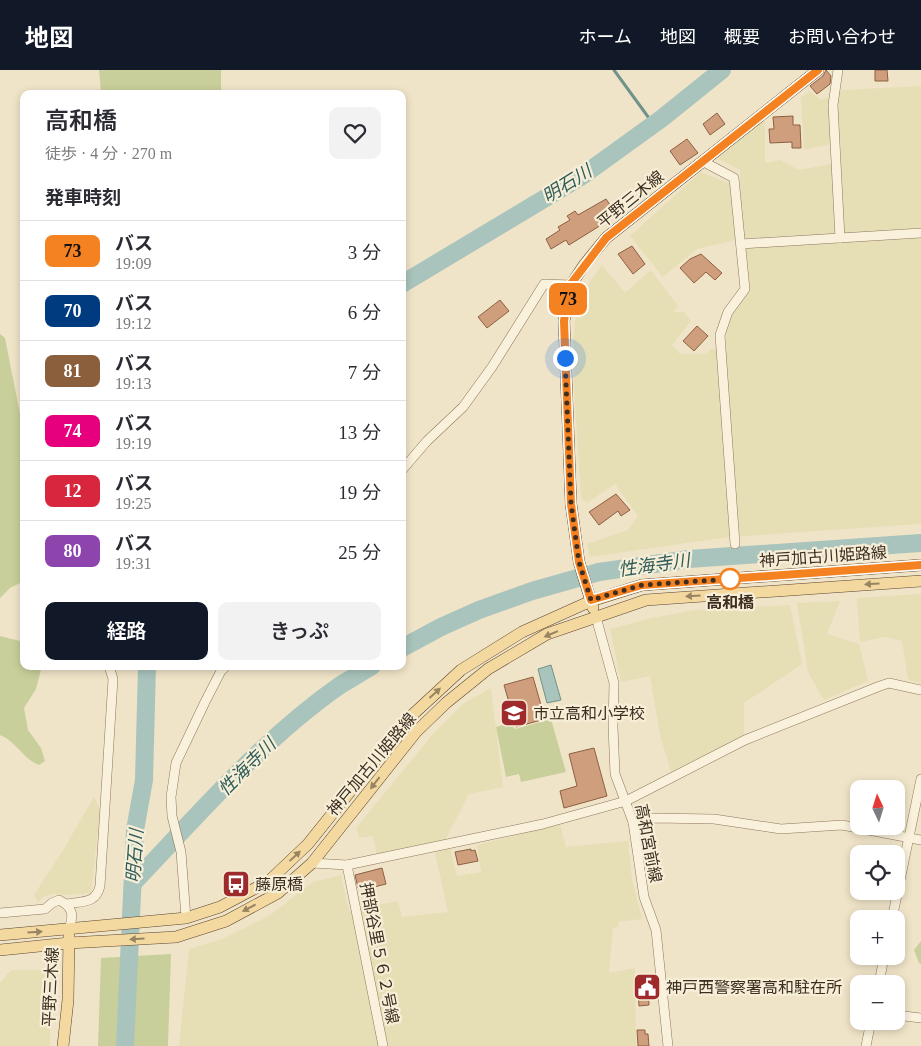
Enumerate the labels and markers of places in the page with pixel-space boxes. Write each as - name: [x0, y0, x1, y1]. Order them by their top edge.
- marker: 高和橋: [719, 568, 741, 590]
- place label: 高和橋: [706, 594, 754, 611]
- school or university icon: 市立高和小学校: [499, 698, 529, 728]
- place label: 市立高和小学校: [533, 705, 645, 722]
- bus stop icon: 藤原橋: [221, 869, 251, 899]
- place label: 藤原橋: [255, 876, 303, 893]
- public building icon: 神戸西警察署高和駐在所: [632, 972, 662, 1002]
- place label: 神戸西警察署高和駐在所: [666, 979, 842, 996]

